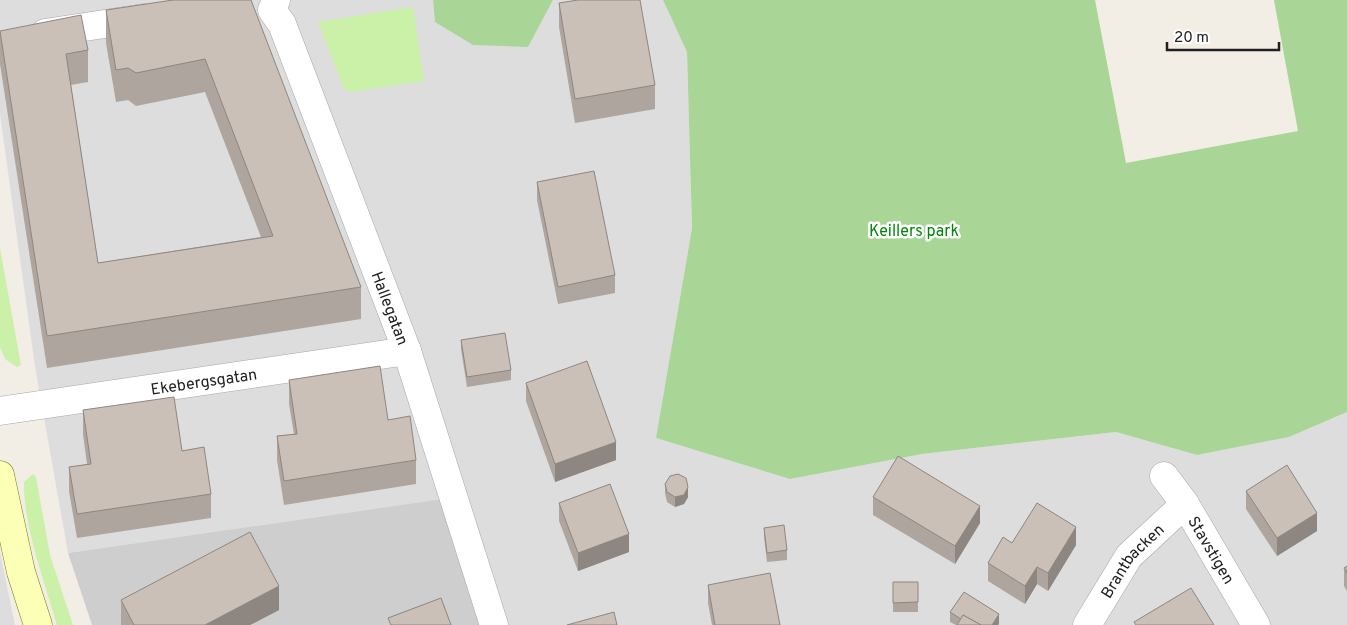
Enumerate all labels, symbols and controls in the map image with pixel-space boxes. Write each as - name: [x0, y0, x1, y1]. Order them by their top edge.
- scale bar: [1167, 20, 1280, 52]
- text: 20 m: [1174, 29, 1209, 48]
- park label: Keillers park: [869, 222, 959, 242]
- street label: Hallegatan: [366, 269, 412, 348]
- street label: Ekebergsgatan: [150, 365, 259, 401]
- street label: Stavstigen: [1182, 513, 1238, 588]
- street label: Brantbacken: [1098, 520, 1169, 603]

